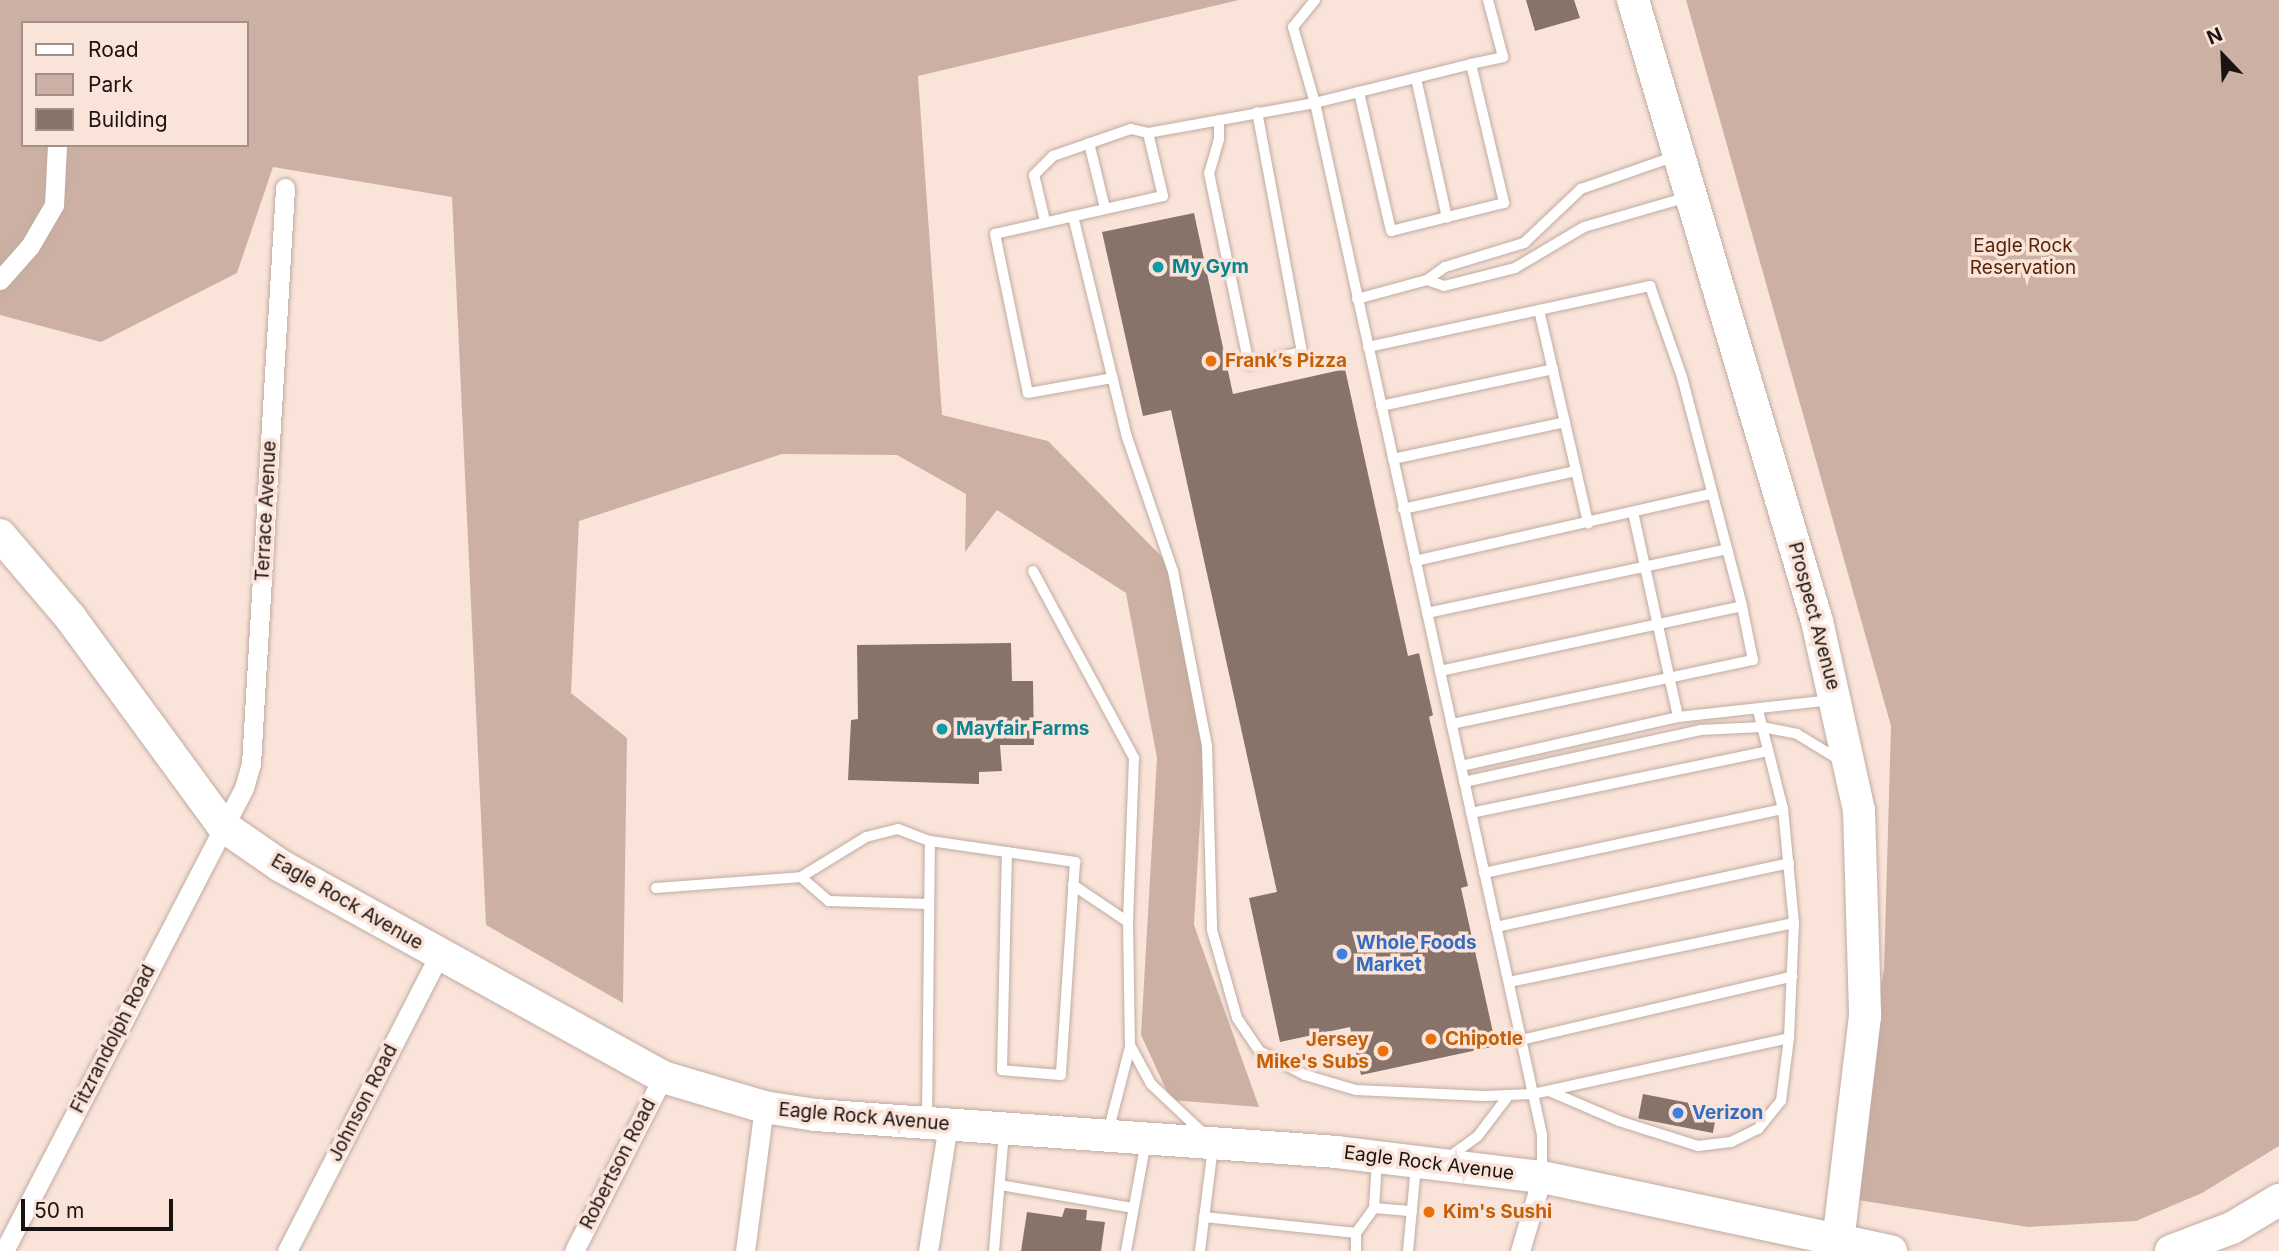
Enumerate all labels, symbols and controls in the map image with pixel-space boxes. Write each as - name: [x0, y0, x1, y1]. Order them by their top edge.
- legend: [21, 21, 248, 147]
- north arrow: [2188, 21, 2258, 91]
- text: N: [2203, 23, 2226, 50]
- text: Road: [88, 37, 139, 62]
- text: Park: [88, 72, 133, 97]
- text: Building: [88, 107, 168, 132]
- park label: Eagle Rock Reservation: [1970, 235, 2076, 279]
- place label: My Gym: [1172, 256, 1249, 278]
- marker: My Gym: [1150, 259, 1166, 275]
- place label: Frank’s Pizza: [1225, 350, 1347, 372]
- marker: Frank’s Pizza: [1203, 353, 1219, 369]
- street label: Terrace Avenue: [251, 440, 281, 582]
- street label: Prospect Avenue: [1783, 540, 1845, 692]
- place label: Mayfair Farms: [956, 718, 1089, 740]
- marker: Mayfair Farms: [934, 721, 950, 737]
- street label: Eagle Rock Avenue: [267, 849, 427, 955]
- place label: Whole Foods Market: [1356, 932, 1477, 976]
- marker: Whole Foods Market: [1334, 946, 1350, 962]
- street label: Fitzrandolph Road: [66, 961, 160, 1117]
- place label: Chipotle: [1445, 1028, 1523, 1050]
- place label: Jersey Mike's Subs: [1256, 1029, 1369, 1073]
- marker: Chipotle: [1423, 1031, 1439, 1047]
- street label: Johnson Road: [324, 1041, 402, 1165]
- marker: Jersey Mike's Subs: [1375, 1043, 1391, 1059]
- street label: Robertson Road: [575, 1095, 661, 1233]
- street label: Eagle Rock Avenue: [778, 1098, 950, 1136]
- place label: Verizon: [1692, 1102, 1763, 1124]
- marker: Verizon: [1670, 1105, 1686, 1121]
- street label: Eagle Rock Avenue: [1343, 1141, 1515, 1185]
- scale bar: [24, 1184, 177, 1228]
- text: 50 m: [34, 1198, 84, 1223]
- place label: Kim's Sushi: [1443, 1201, 1552, 1223]
- marker: Kim's Sushi: [1421, 1204, 1437, 1220]

